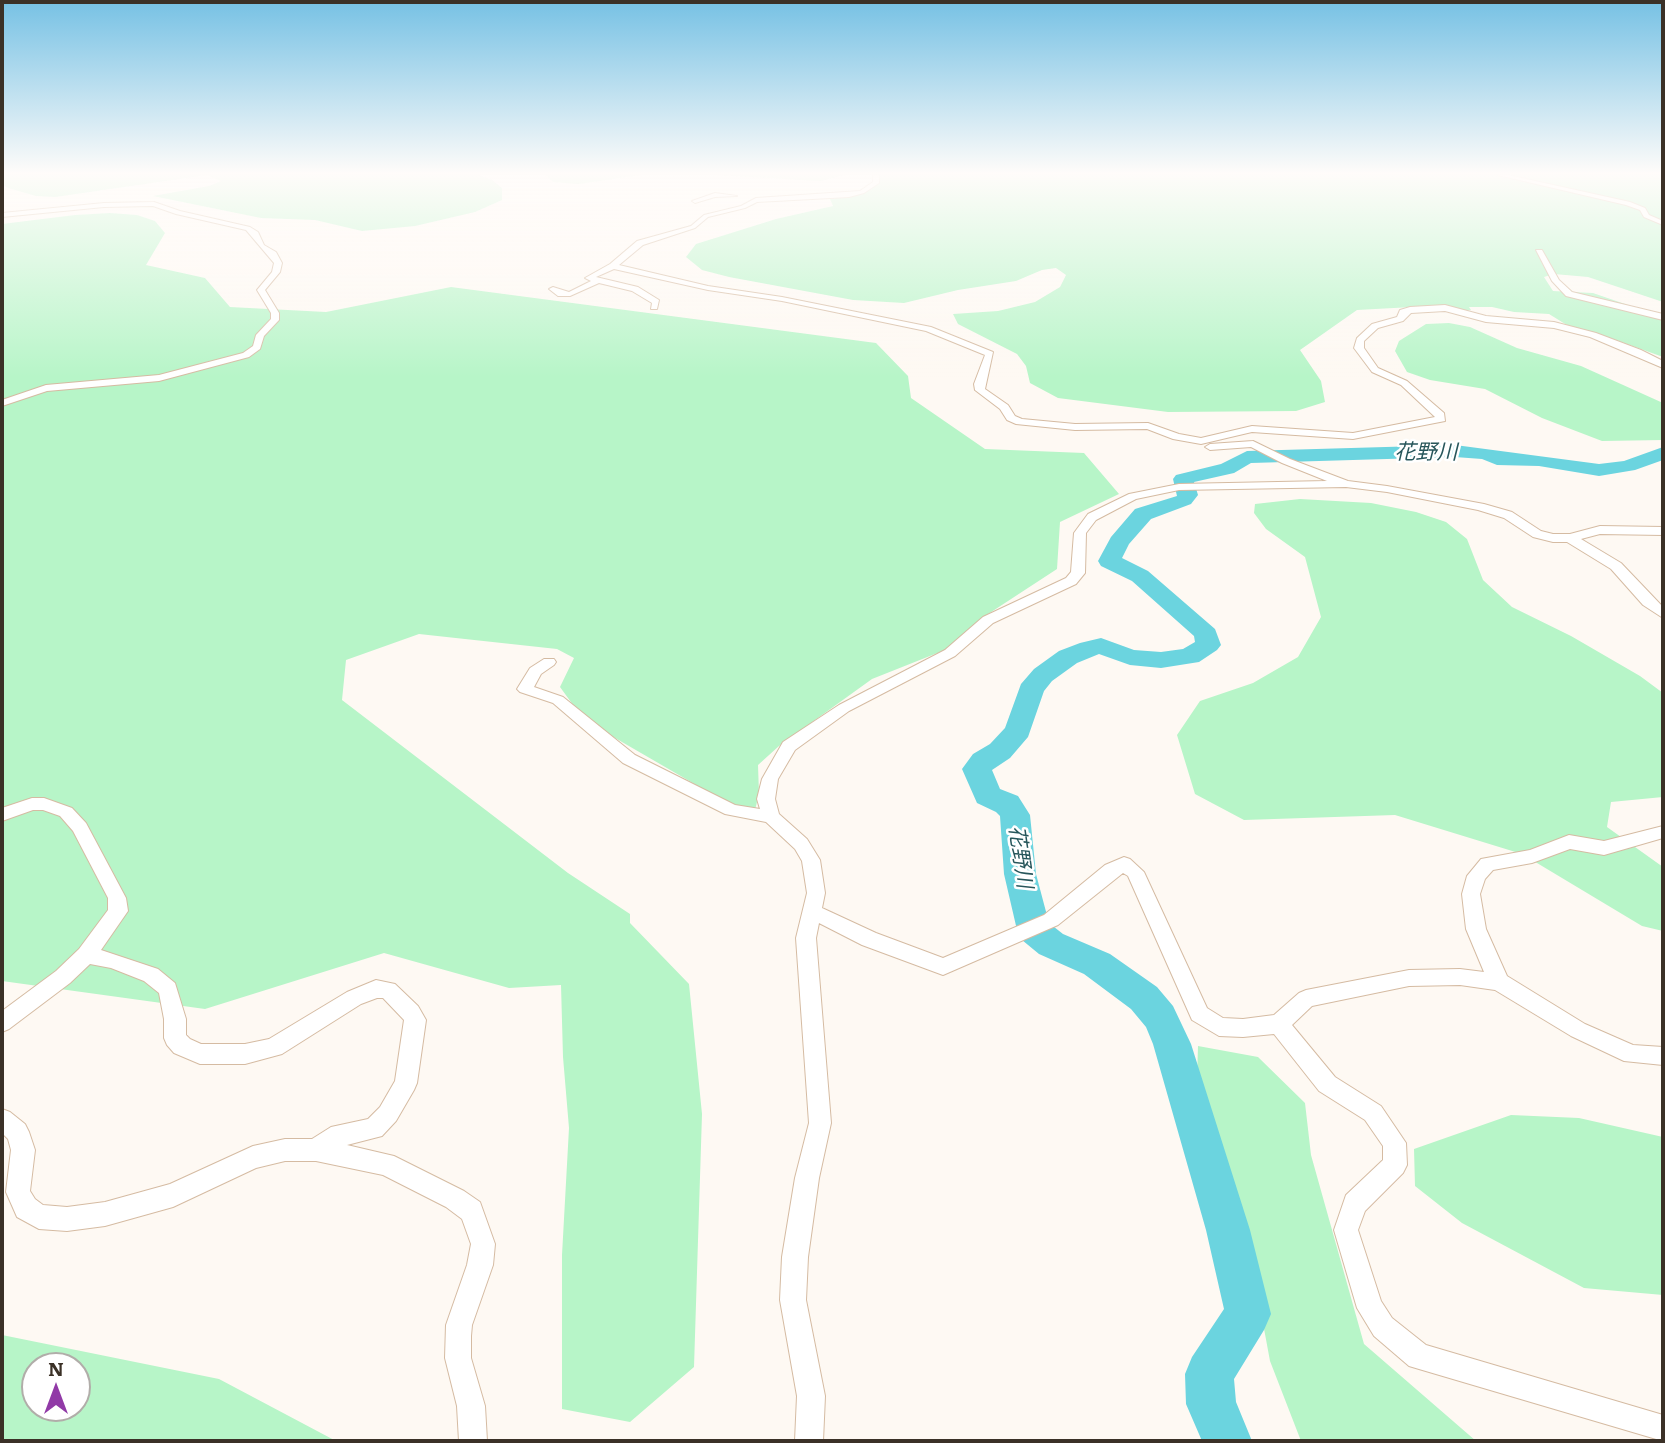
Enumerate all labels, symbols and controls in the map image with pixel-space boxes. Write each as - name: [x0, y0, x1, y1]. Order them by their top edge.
- water label: 花野川: [1395, 440, 1457, 466]
- water label: 花野川: [1003, 824, 1037, 890]
- north arrow: [21, 1352, 91, 1422]
- text: N: [48, 1354, 64, 1382]

